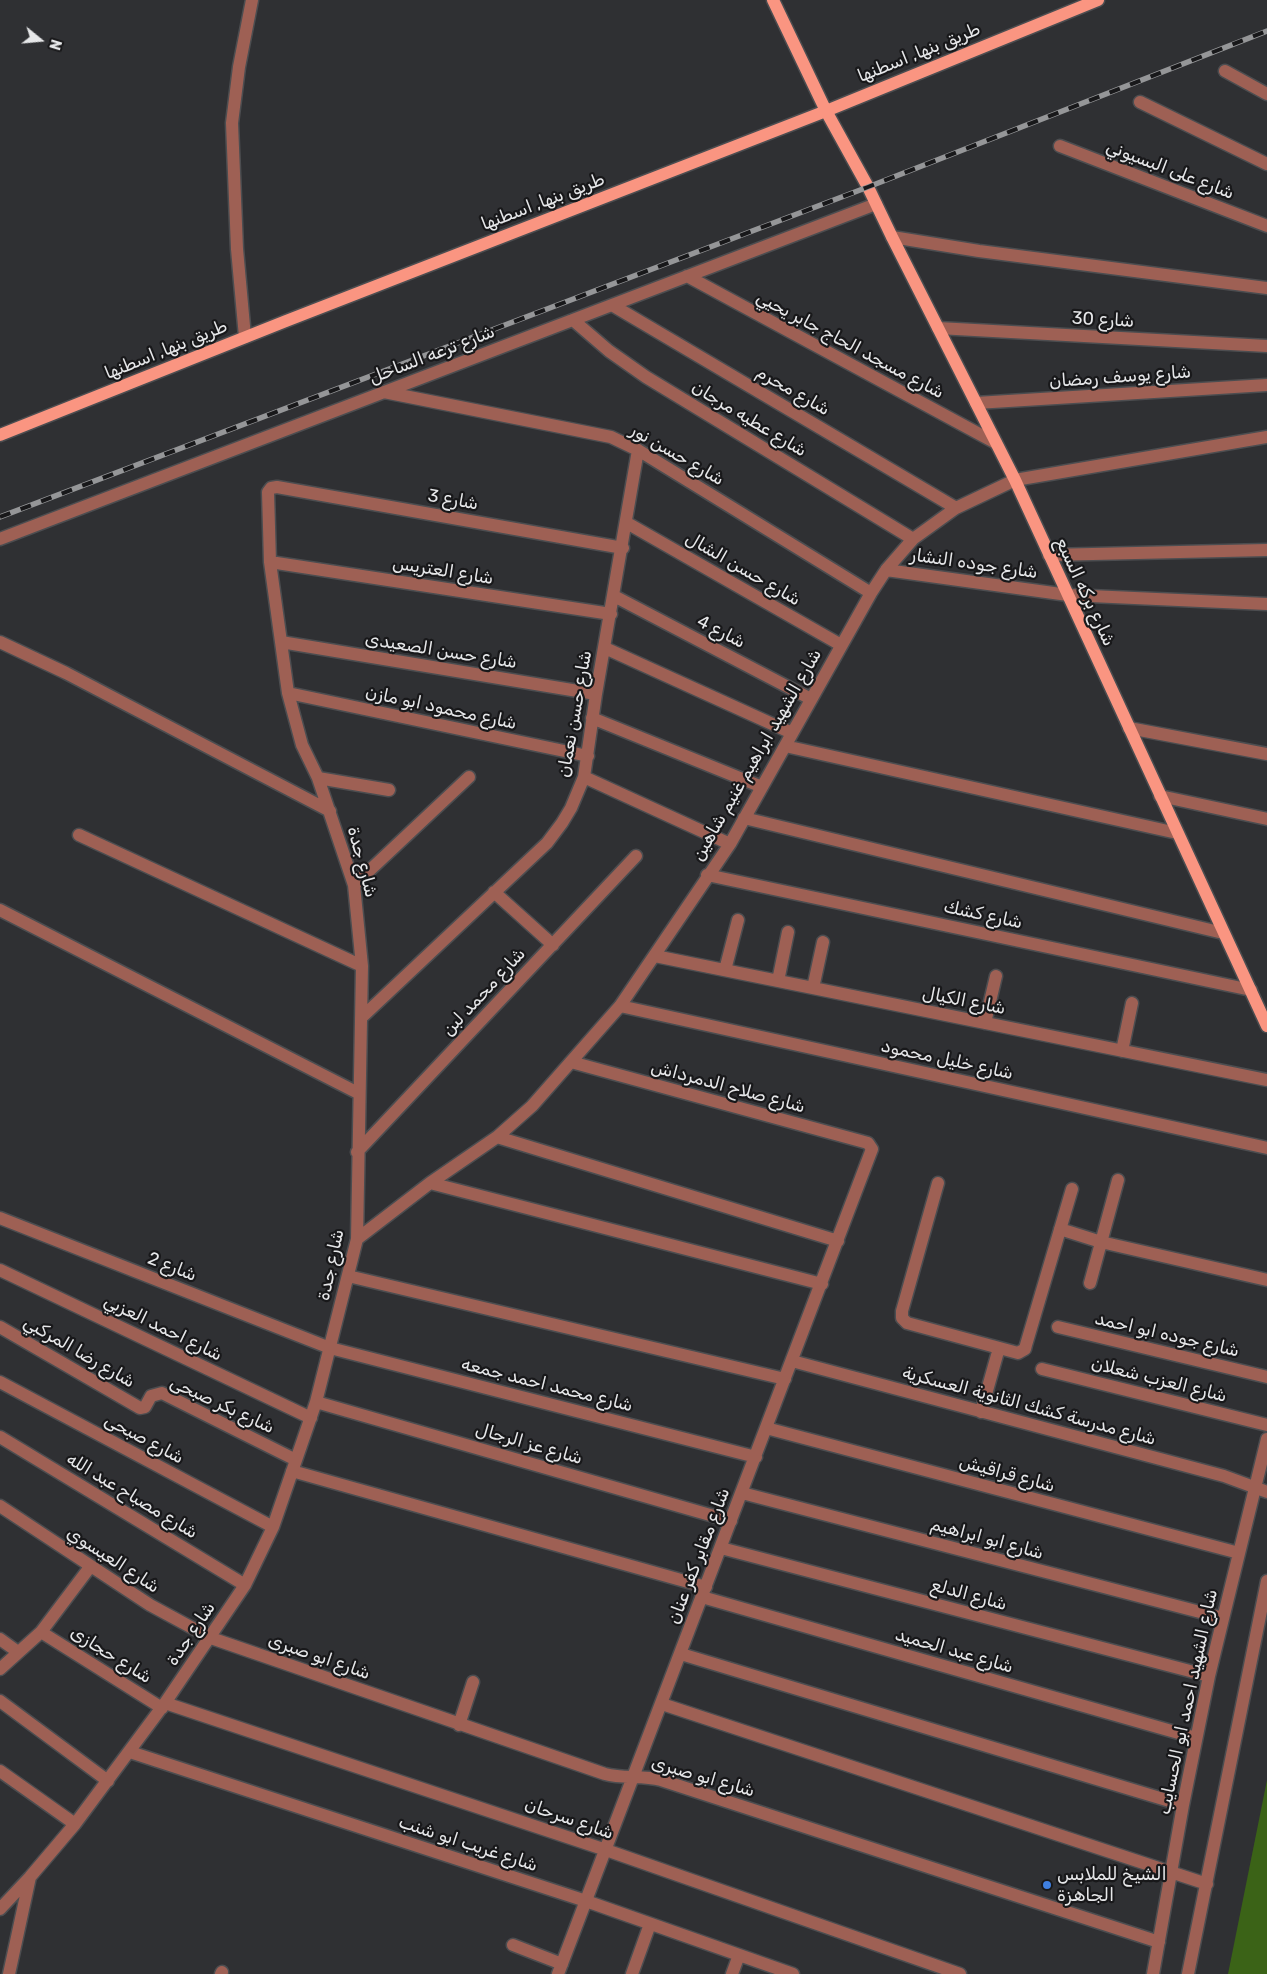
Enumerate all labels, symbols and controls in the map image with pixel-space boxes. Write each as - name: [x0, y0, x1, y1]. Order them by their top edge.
- north arrow: [15, 15, 65, 65]
- street label: طريق بنها, اسطنها: [854, 19, 984, 87]
- text: N: [45, 37, 64, 52]
- street label: شارع على البسيوني: [1103, 136, 1237, 204]
- street label: طريق بنها, اسطنها: [478, 169, 608, 235]
- street label: شارع مسجد الحاج جابر يحيي: [752, 286, 948, 404]
- street label: شارع 30: [1071, 308, 1135, 332]
- street label: طريق بنها, اسطنها: [101, 316, 231, 384]
- street label: شارع ترعه الساحل: [366, 321, 498, 389]
- street label: شارع محرم: [752, 361, 834, 421]
- street label: شارع يوسف رمضان: [1048, 361, 1192, 393]
- street label: شارع عطيه مرجان: [688, 376, 810, 462]
- street label: شارع حسن نور: [626, 419, 728, 491]
- street label: شارع 3: [426, 485, 480, 515]
- street label: شارع حسن الشال: [682, 527, 804, 611]
- street label: شارع بركه السبع: [1051, 534, 1119, 650]
- street label: شارع جوده النشار: [909, 544, 1039, 584]
- street label: شارع العتريس: [391, 552, 495, 590]
- street label: شارع 4: [693, 611, 749, 653]
- street label: شارع حسن الصعيدى: [363, 628, 519, 674]
- street label: شارع الشهيد ابراهيم غنيم شاهين: [687, 645, 827, 865]
- street label: شارع حسن نعمان: [553, 649, 597, 779]
- street label: شارع محمود ابو مازن: [363, 681, 519, 735]
- street label: شارع جدة: [342, 824, 382, 900]
- street label: شارع كشك: [942, 896, 1024, 934]
- street label: شارع محمد لبن: [438, 943, 530, 1041]
- street label: شارع الكيال: [921, 982, 1007, 1020]
- street label: شارع خليل محمود: [879, 1035, 1015, 1085]
- street label: شارع صلاح الدمرداش: [648, 1056, 808, 1118]
- street label: شارع جدة: [313, 1227, 349, 1303]
- street label: شارع 2: [144, 1248, 200, 1286]
- street label: شارع احمد العزبي: [100, 1290, 226, 1366]
- street label: شارع جوده ابو احمد: [1093, 1308, 1241, 1362]
- street label: شارع رضا المركبي: [19, 1311, 139, 1393]
- street label: شارع محمد احمد جمعه: [459, 1353, 635, 1417]
- street label: شارع العزب شعلان: [1089, 1353, 1229, 1407]
- street label: شارع مدرسة كشك الثانوية العسكرية: [900, 1362, 1158, 1450]
- street label: شارع بكر صبحى: [166, 1371, 278, 1439]
- street label: شارع صبحى: [101, 1409, 187, 1469]
- street label: شارع عز الرجال: [473, 1418, 585, 1470]
- street label: شارع مصباح عبد الله: [62, 1448, 202, 1544]
- street label: شارع قراقيش: [957, 1451, 1057, 1497]
- street label: شارع مقابر كفر عنان: [663, 1485, 735, 1627]
- street label: شارع ابو ابراهيم: [928, 1514, 1046, 1564]
- street label: شارع العيسوي: [62, 1522, 164, 1598]
- street label: شارع الدلع: [929, 1575, 1009, 1615]
- street label: شارع الشهيد احمد ابو الحسايب: [1154, 1587, 1222, 1817]
- street label: شارع جدة: [162, 1598, 220, 1670]
- street label: شارع حجازى: [66, 1622, 156, 1688]
- street label: شارع عبد الحميد: [892, 1624, 1016, 1678]
- street label: شارع ابو صبرى: [265, 1629, 373, 1685]
- street label: شارع ابو صبرى: [649, 1752, 757, 1802]
- street label: شارع سرحان: [522, 1794, 616, 1844]
- street label: شارع غريب ابو شنب: [396, 1811, 540, 1877]
- place label: الشيخ للملابس الجاهزة: [1057, 1864, 1167, 1906]
- marker: الشيخ للملابس الجاهزة: [1041, 1879, 1053, 1891]

